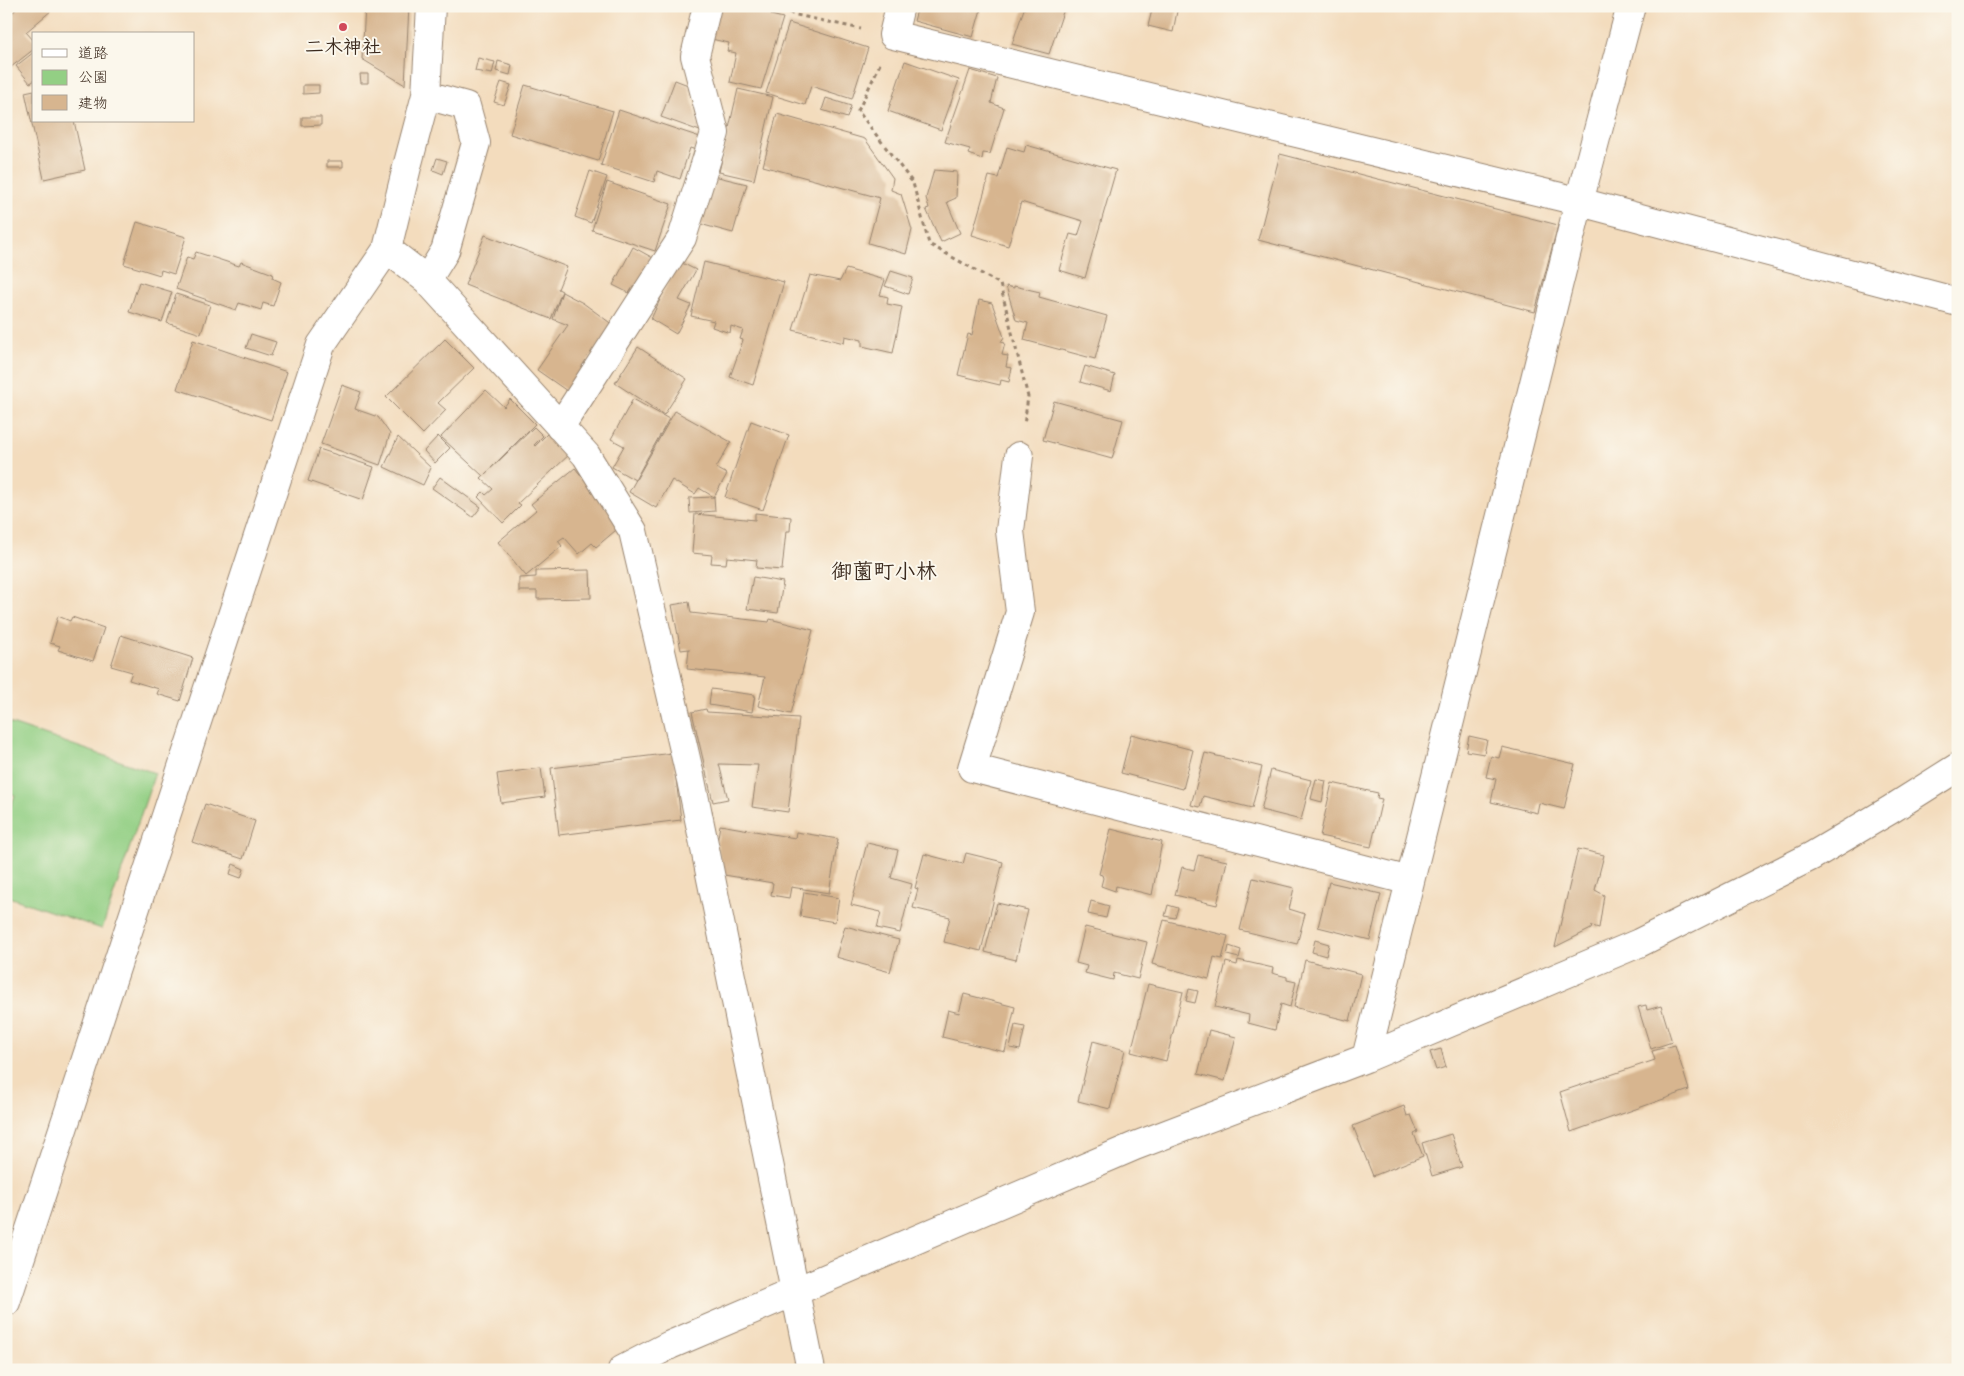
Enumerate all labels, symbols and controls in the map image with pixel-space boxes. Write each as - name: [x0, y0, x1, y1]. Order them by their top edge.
- marker: 二木神社: [337, 21, 349, 33]
- legend: [32, 32, 195, 122]
- place label: 二木神社: [305, 35, 381, 60]
- text: 道路: [78, 44, 108, 64]
- text: 公園: [78, 68, 108, 88]
- text: 建物: [78, 94, 108, 114]
- district label: 御薗町小林: [832, 558, 937, 586]

